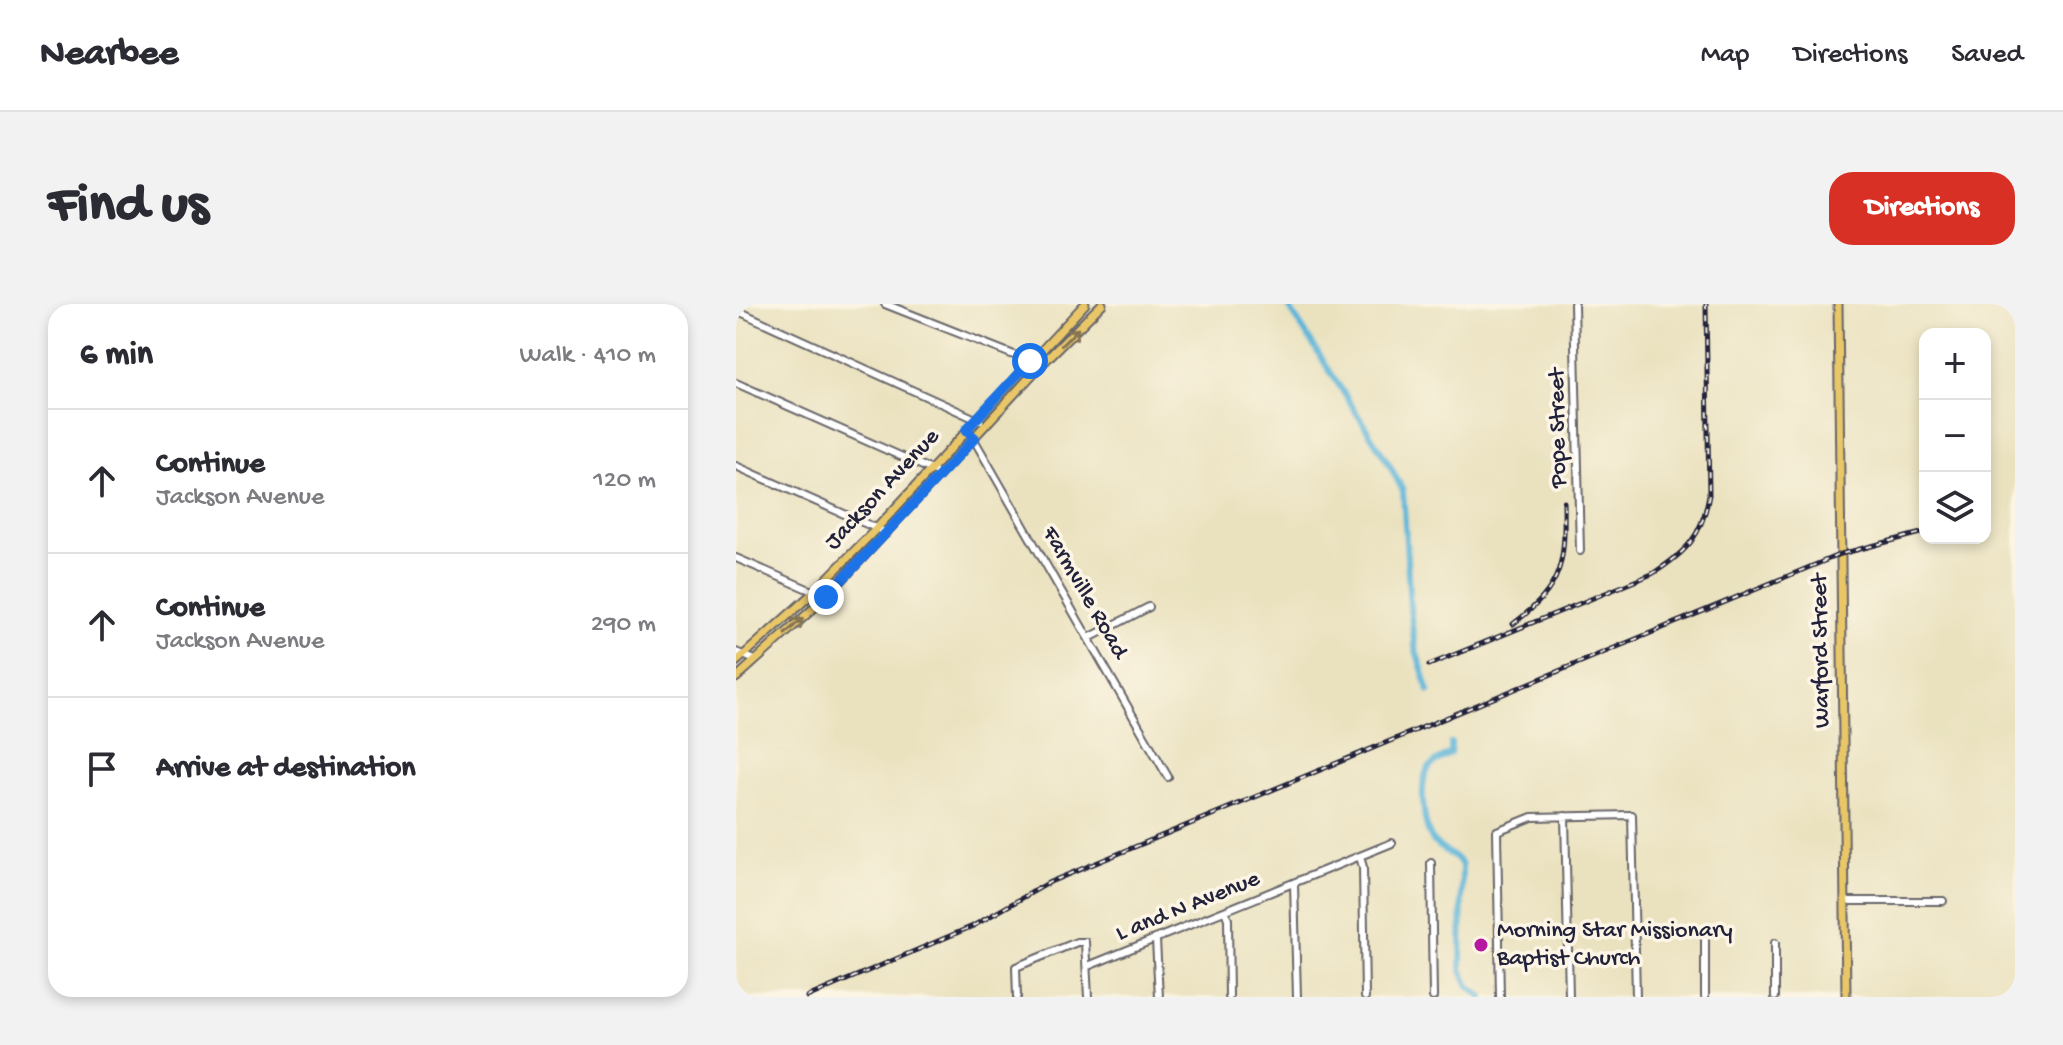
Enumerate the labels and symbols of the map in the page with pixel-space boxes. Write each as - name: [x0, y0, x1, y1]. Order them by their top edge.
- one-way arrow: [1060, 327, 1080, 346]
- route start: [1012, 343, 1048, 379]
- street label: Pope Street: [1543, 366, 1575, 489]
- street label: Jackson Avenue: [819, 423, 947, 557]
- street label: Farmville Road: [1034, 521, 1135, 666]
- street label: Warford Street: [1806, 571, 1838, 728]
- route end: [808, 579, 844, 615]
- one-way arrow: [783, 617, 803, 635]
- street label: L and N Avenue: [1112, 865, 1265, 949]
- place label: Morning Star Missionary Baptist Church: [1496, 917, 1733, 974]
- marker: Morning Star Missionary Baptist Church: [1472, 936, 1490, 954]

